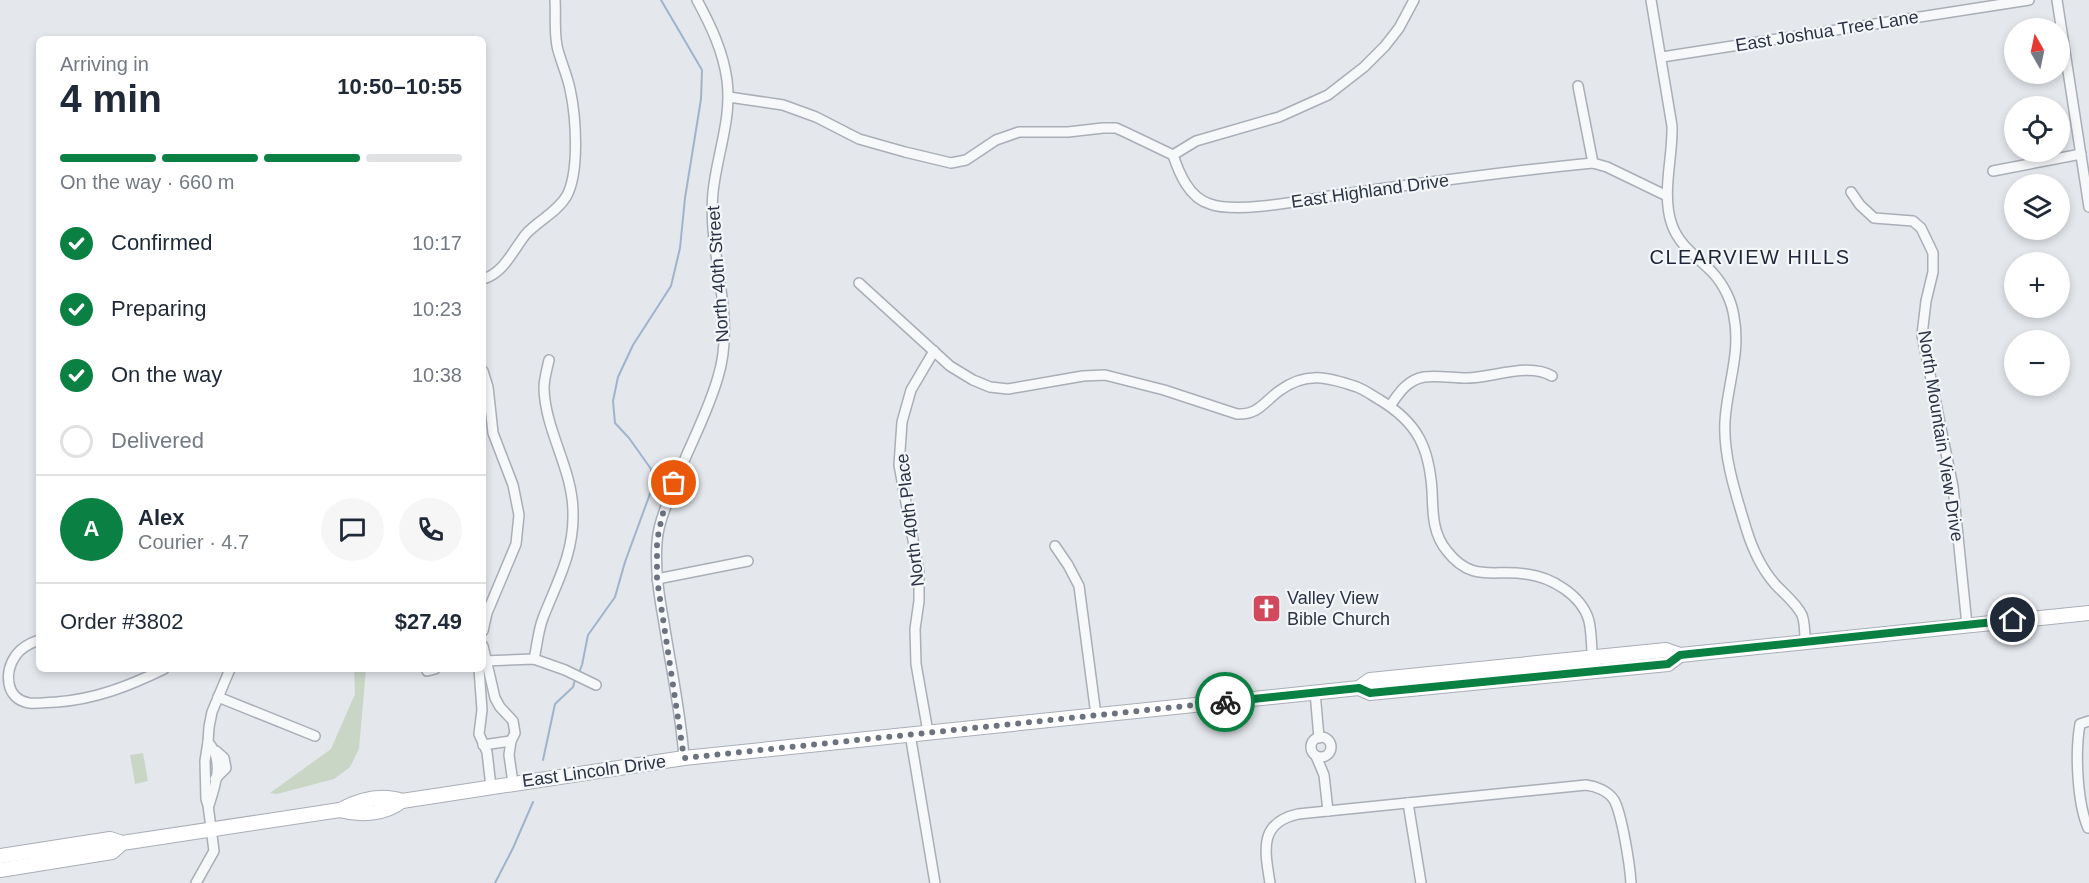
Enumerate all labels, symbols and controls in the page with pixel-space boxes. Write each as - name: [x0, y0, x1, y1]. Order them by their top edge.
- street label: East Joshua Tree Lane: [1734, 7, 1920, 55]
- north arrow: [2004, 18, 2070, 84]
- map controls: [2004, 18, 2070, 396]
- text: Arriving in: [60, 53, 149, 75]
- text: 10:50–10:55: [337, 74, 462, 99]
- text: 4 min: [60, 77, 162, 120]
- button: locate: [2004, 96, 2070, 162]
- street label: East Highland Drive: [1290, 170, 1450, 212]
- text: On the way · 660 m: [60, 171, 235, 193]
- button: layers: [2004, 174, 2070, 240]
- street label: North 40th Street: [703, 205, 733, 343]
- icon: check: [60, 227, 93, 260]
- text: Confirmed: [111, 230, 212, 255]
- text: 10:17: [412, 232, 462, 254]
- district label: CLEARVIEW HILLS: [1649, 246, 1851, 268]
- button: +: [2004, 252, 2070, 318]
- icon: check: [60, 293, 93, 326]
- text: Preparing: [111, 296, 206, 321]
- text: 10:23: [412, 298, 462, 320]
- street label: North Mountain View Drive: [1914, 329, 1968, 543]
- button: −: [2004, 330, 2070, 396]
- icon: check: [60, 359, 93, 392]
- text: On the way: [111, 362, 222, 387]
- text: 10:38: [412, 364, 462, 386]
- text: Delivered: [111, 428, 204, 453]
- street label: North 40th Place: [892, 452, 928, 588]
- pin: [648, 457, 699, 508]
- icon: bag: [657, 466, 690, 499]
- button: chat: [321, 498, 384, 561]
- button: phone: [399, 498, 462, 561]
- text: Alex: [138, 505, 184, 530]
- text: A: [84, 516, 99, 541]
- text: Courier · 4.7: [138, 531, 249, 553]
- place label: Valley View Bible Church: [1287, 588, 1390, 629]
- church icon: Valley View Bible Church: [1250, 592, 1282, 624]
- pin: [1987, 594, 2038, 645]
- icon: home: [1996, 603, 2029, 636]
- text: Order #3802: [60, 609, 184, 634]
- text: $27.49: [395, 609, 462, 634]
- courier: [1195, 672, 1255, 732]
- icon: bike: [1209, 686, 1242, 719]
- street label: East Lincoln Drive: [521, 751, 667, 791]

